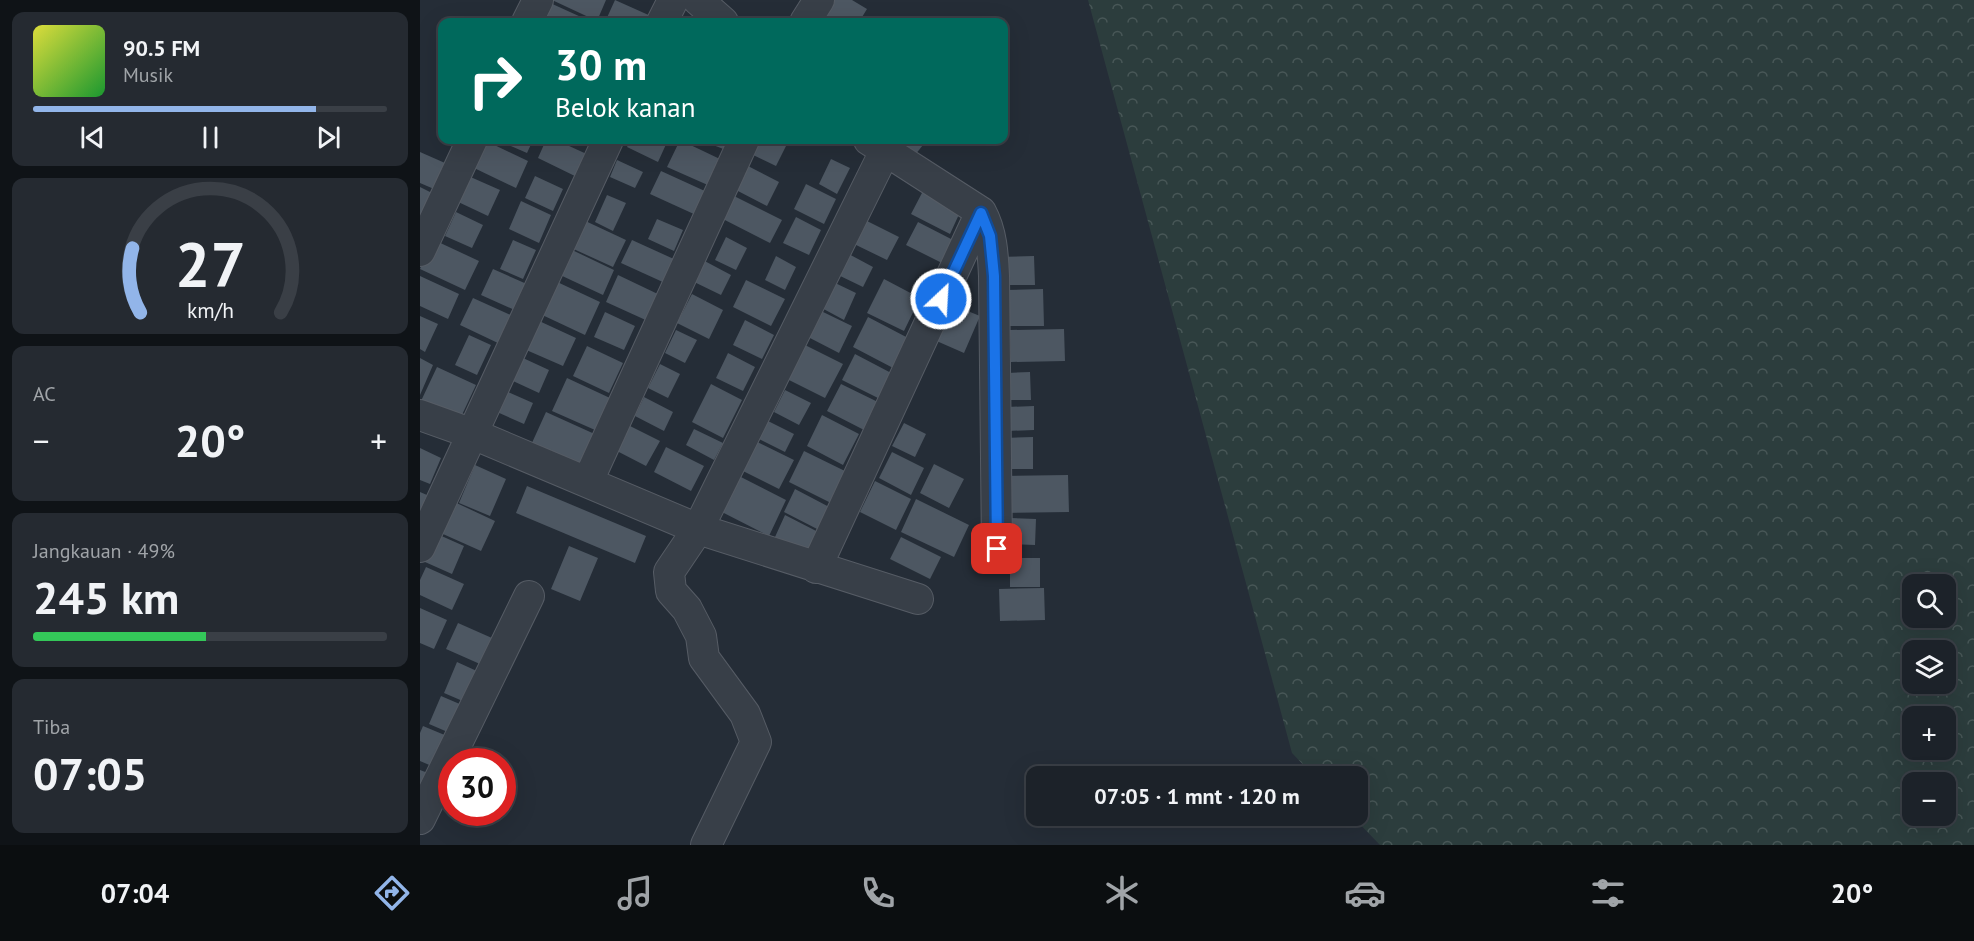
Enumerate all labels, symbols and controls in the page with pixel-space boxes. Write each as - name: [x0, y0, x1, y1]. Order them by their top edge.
- text: 90.5 FM: [123, 34, 200, 62]
- text: 30 m: [555, 37, 647, 92]
- icon: right: [456, 42, 534, 120]
- text: Musik: [123, 62, 173, 88]
- text: Belok kanan: [555, 90, 695, 124]
- icon: previous: [76, 121, 109, 154]
- icon: pause: [194, 121, 227, 154]
- icon: next: [312, 121, 345, 154]
- text: 27: [175, 223, 245, 304]
- position arrow: [909, 267, 973, 331]
- text: km/h: [186, 297, 233, 325]
- text: AC: [33, 381, 56, 407]
- text: 20°: [175, 411, 245, 469]
- text: −: [33, 419, 50, 462]
- text: +: [370, 419, 387, 462]
- pin: [971, 523, 1022, 574]
- icon: arrive: [980, 532, 1013, 565]
- text: Jangkauan · 49%: [33, 538, 175, 564]
- text: 245 km: [33, 568, 179, 626]
- map controls: [1902, 574, 1956, 826]
- button: search: [1902, 574, 1956, 628]
- button: layers: [1902, 640, 1956, 694]
- button: +: [1902, 706, 1956, 760]
- text: Tiba: [33, 714, 70, 740]
- text: 07:05: [33, 744, 147, 802]
- speed limit sign: 30: [438, 748, 516, 826]
- button: −: [1902, 772, 1956, 826]
- text: 07:05 · 1 mnt · 120 m: [1094, 782, 1300, 810]
- icon: directions: [371, 872, 413, 914]
- icon: music: [614, 872, 656, 914]
- icon: phone: [857, 872, 899, 914]
- icon: climate: [1101, 872, 1143, 914]
- icon: car: [1344, 872, 1386, 914]
- icon: filters: [1587, 872, 1629, 914]
- text: 07:04: [101, 876, 169, 910]
- text: 20°: [1831, 876, 1873, 910]

